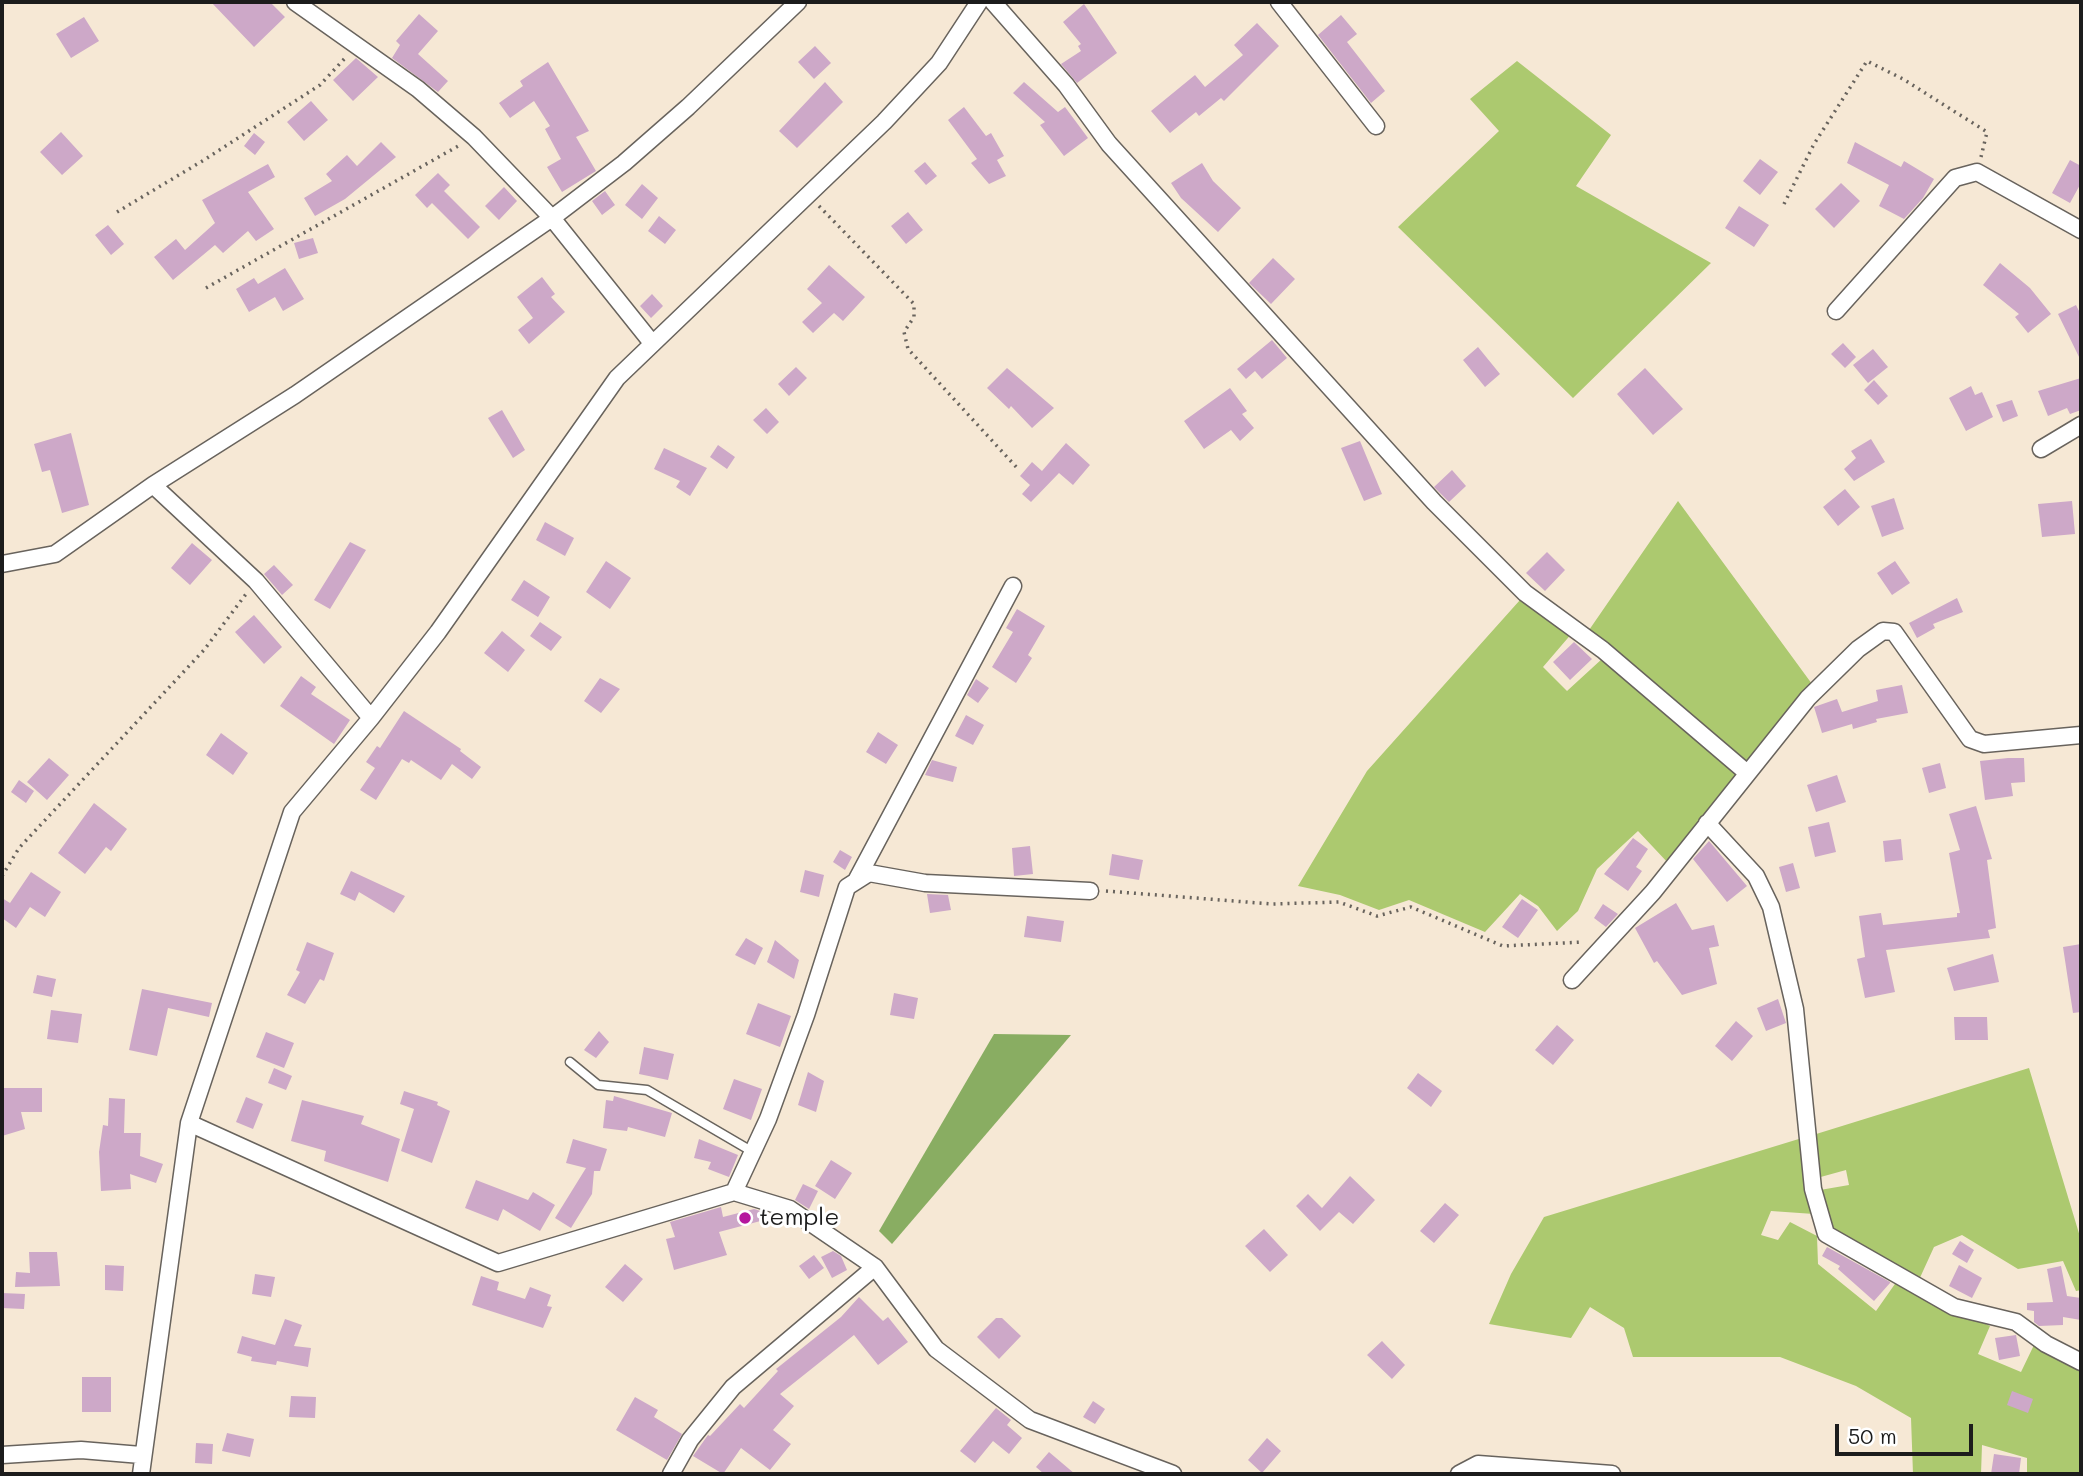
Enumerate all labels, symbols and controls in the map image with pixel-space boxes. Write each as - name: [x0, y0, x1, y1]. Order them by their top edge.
- place label: temple: [759, 1204, 839, 1232]
- marker: temple: [737, 1210, 753, 1226]
- scale bar: [1838, 1410, 1976, 1454]
- text: 50 m: [1848, 1422, 1897, 1449]

